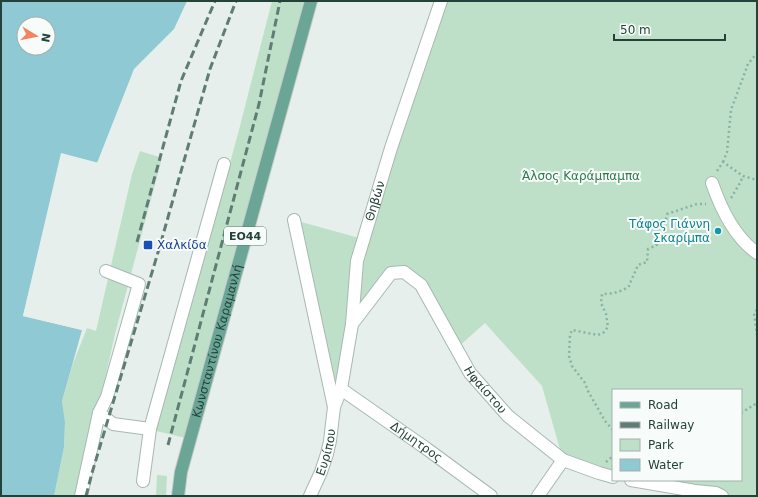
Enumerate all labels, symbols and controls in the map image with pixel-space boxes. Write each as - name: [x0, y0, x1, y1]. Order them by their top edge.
- north arrow: [16, 16, 56, 56]
- scale bar: [614, 16, 725, 42]
- text: 50 m: [620, 23, 651, 37]
- text: N: [38, 32, 53, 43]
- park label: Άλσος Καράμπαμπα: [522, 169, 640, 183]
- street label: Θηβών: [362, 179, 388, 223]
- place label: Τάφος Γιάννη Σκαρίμπα: [628, 217, 710, 245]
- marker: Τάφος Γιάννη Σκαρίμπα: [713, 226, 723, 236]
- road number: ΕΟ44: [224, 227, 266, 245]
- place label: Χαλκίδα: [157, 238, 207, 252]
- marker: Χαλκίδα: [142, 239, 154, 251]
- street label: Κωνσταντίνου Καραμανλή: [189, 263, 245, 419]
- street label: Ηφαίστου: [461, 364, 509, 416]
- legend: [612, 389, 742, 481]
- text: Road: [648, 398, 678, 412]
- text: Railway: [648, 418, 694, 432]
- street label: Δήμητρος: [388, 419, 445, 465]
- street label: Ευρίπου: [313, 428, 338, 477]
- text: Park: [648, 438, 674, 452]
- text: Water: [648, 458, 684, 472]

